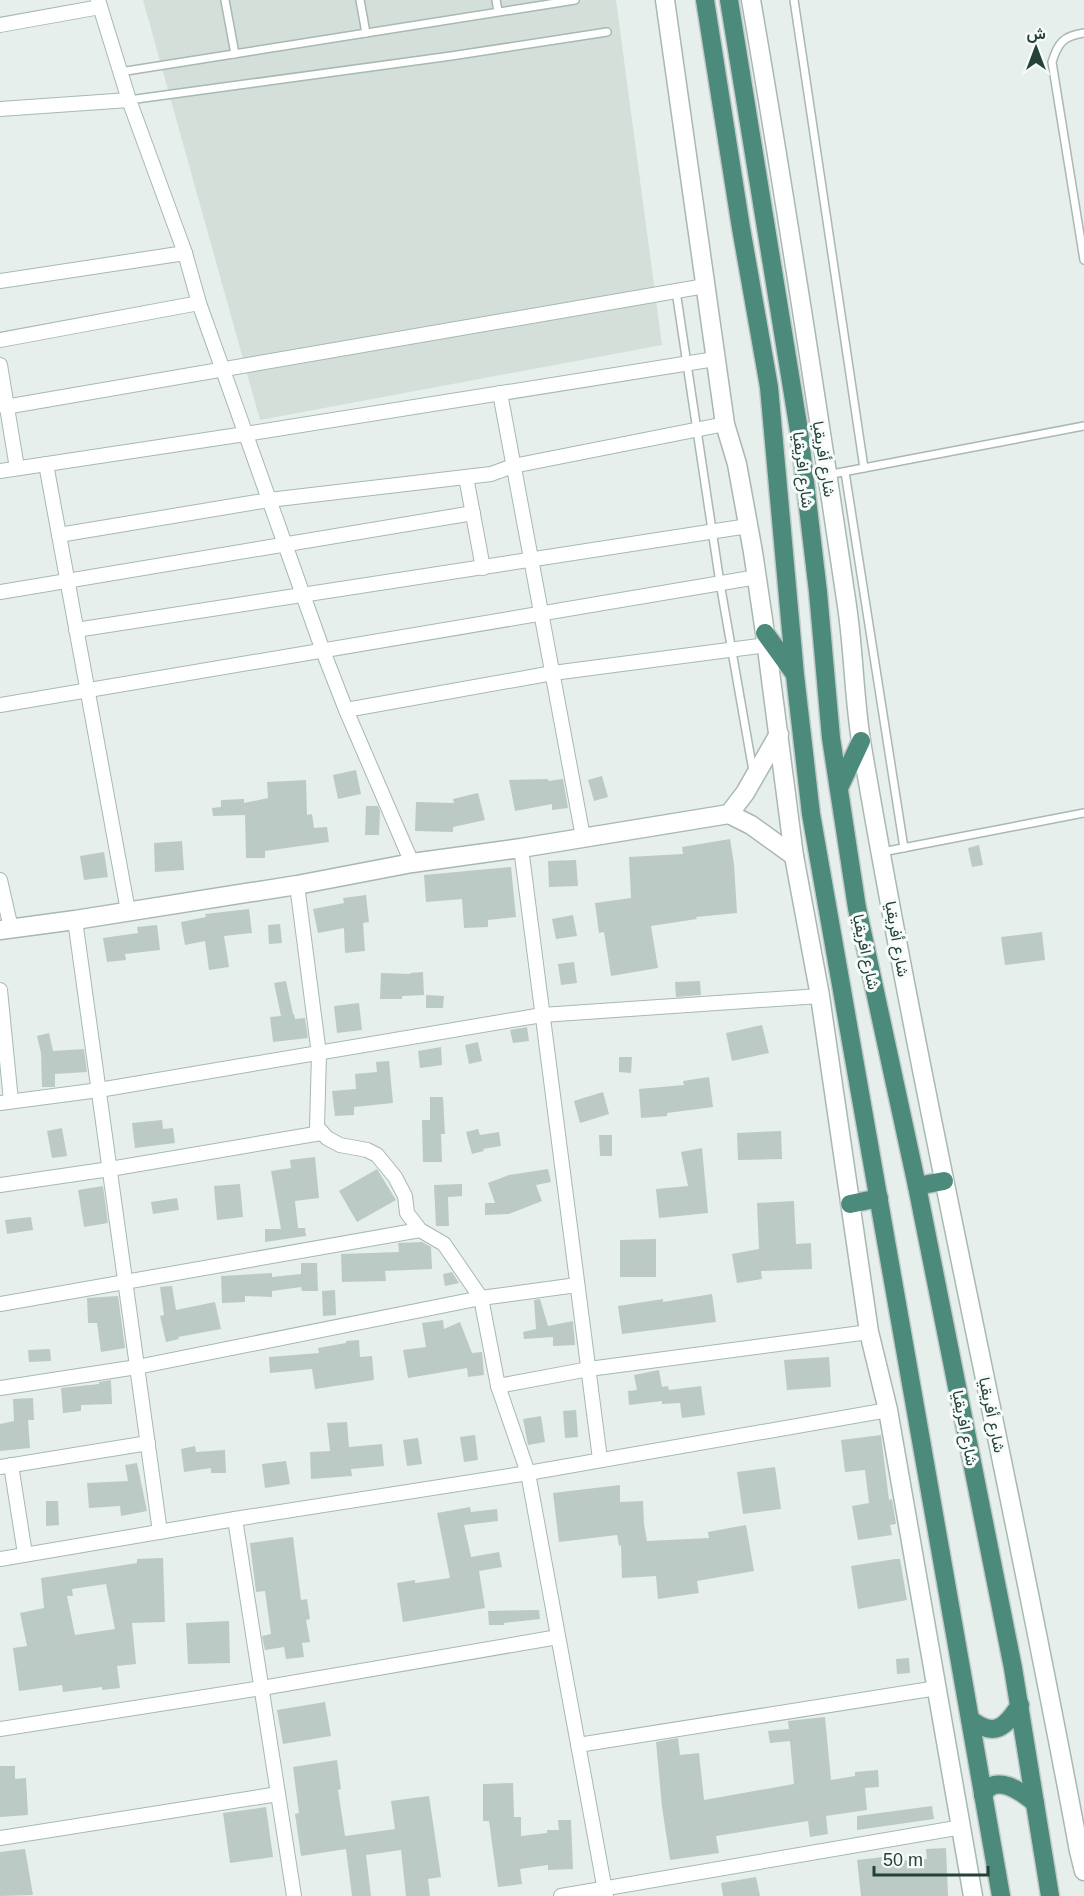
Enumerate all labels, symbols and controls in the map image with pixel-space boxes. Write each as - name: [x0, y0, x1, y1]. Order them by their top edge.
- north arrow: [1006, 18, 1066, 78]
- text: ش: [1026, 25, 1046, 43]
- street label: شارع أفريقيا: [807, 420, 838, 499]
- street label: شارع افريقيا: [787, 431, 816, 509]
- street label: شارع أفريقيا: [879, 900, 912, 979]
- street label: شارع افريقيا: [847, 913, 882, 992]
- street label: شارع أفريقيا: [973, 1376, 1008, 1455]
- street label: شارع افريقيا: [946, 1389, 981, 1468]
- scale bar: [874, 1839, 988, 1877]
- text: 50 m: [883, 1850, 923, 1870]

